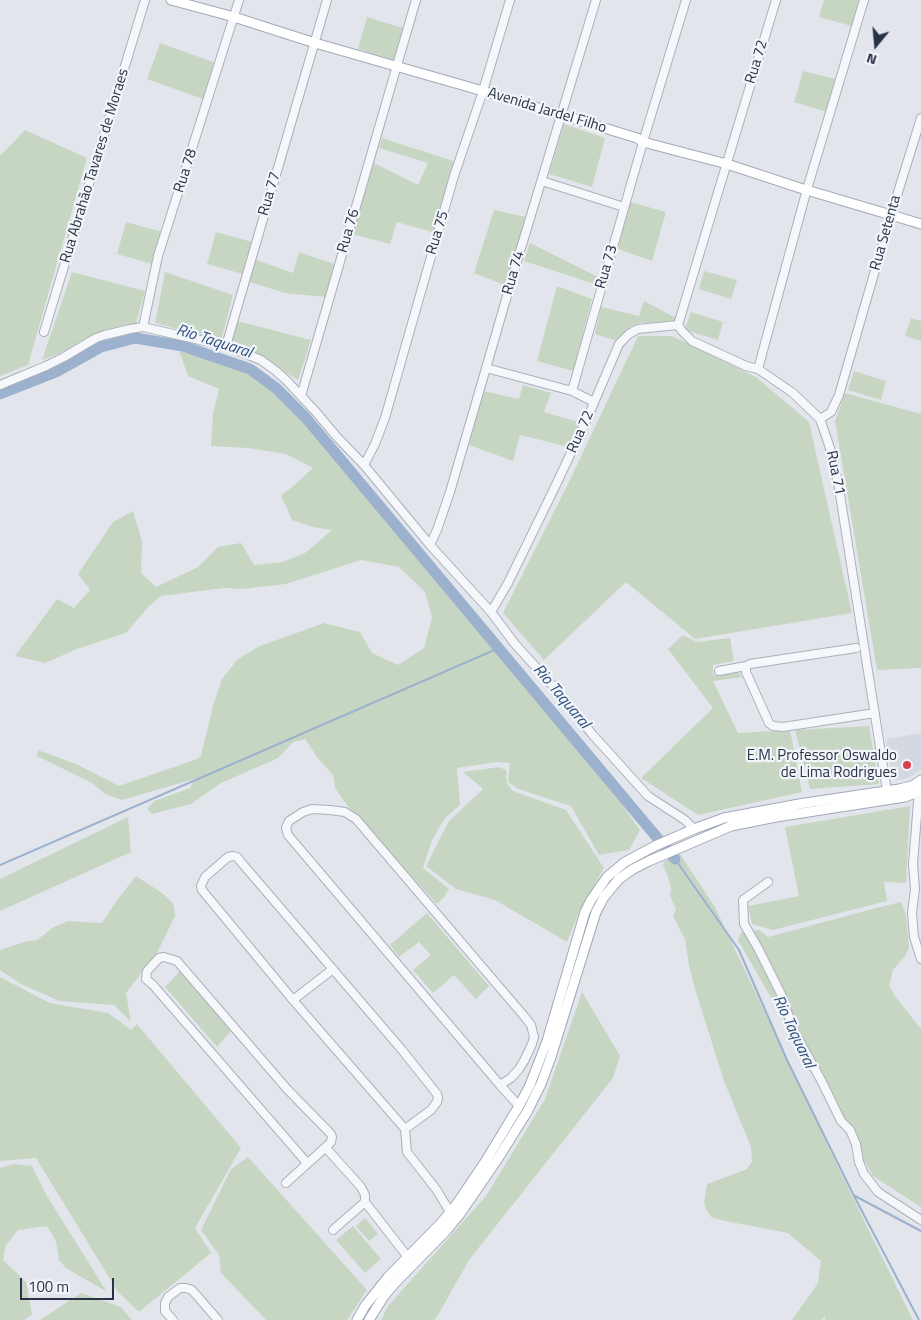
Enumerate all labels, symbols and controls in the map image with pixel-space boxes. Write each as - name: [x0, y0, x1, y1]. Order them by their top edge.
- north arrow: [851, 20, 901, 70]
- street label: Rua 72: [742, 38, 772, 86]
- text: N: [864, 48, 879, 71]
- street label: Rua Abrahão Tavares de Moraes: [57, 67, 133, 265]
- street label: Avenida Jardel Filho: [485, 84, 609, 138]
- street label: Rua 78: [171, 147, 201, 195]
- street label: Rua 77: [255, 170, 285, 218]
- street label: Rua Setenta: [867, 193, 905, 273]
- street label: Rua 76: [334, 207, 364, 255]
- street label: Rua 75: [423, 209, 453, 257]
- street label: Rua 73: [592, 243, 622, 291]
- street label: Rua 74: [499, 249, 529, 297]
- water label: Rio Taquaral: [174, 321, 254, 363]
- street label: Rua 72: [564, 408, 598, 456]
- street label: Rua 71: [822, 449, 848, 497]
- water label: Rio Taquaral: [529, 661, 593, 733]
- place label: E.M. Professor Oswaldo de Lima Rodrigues: [747, 747, 897, 782]
- marker: E.M. Professor Oswaldo de Lima Rodrigues: [901, 759, 913, 771]
- water label: Rio Taquaral: [768, 993, 818, 1071]
- scale bar: [22, 1268, 116, 1300]
- text: 100 m: [28, 1275, 69, 1298]

